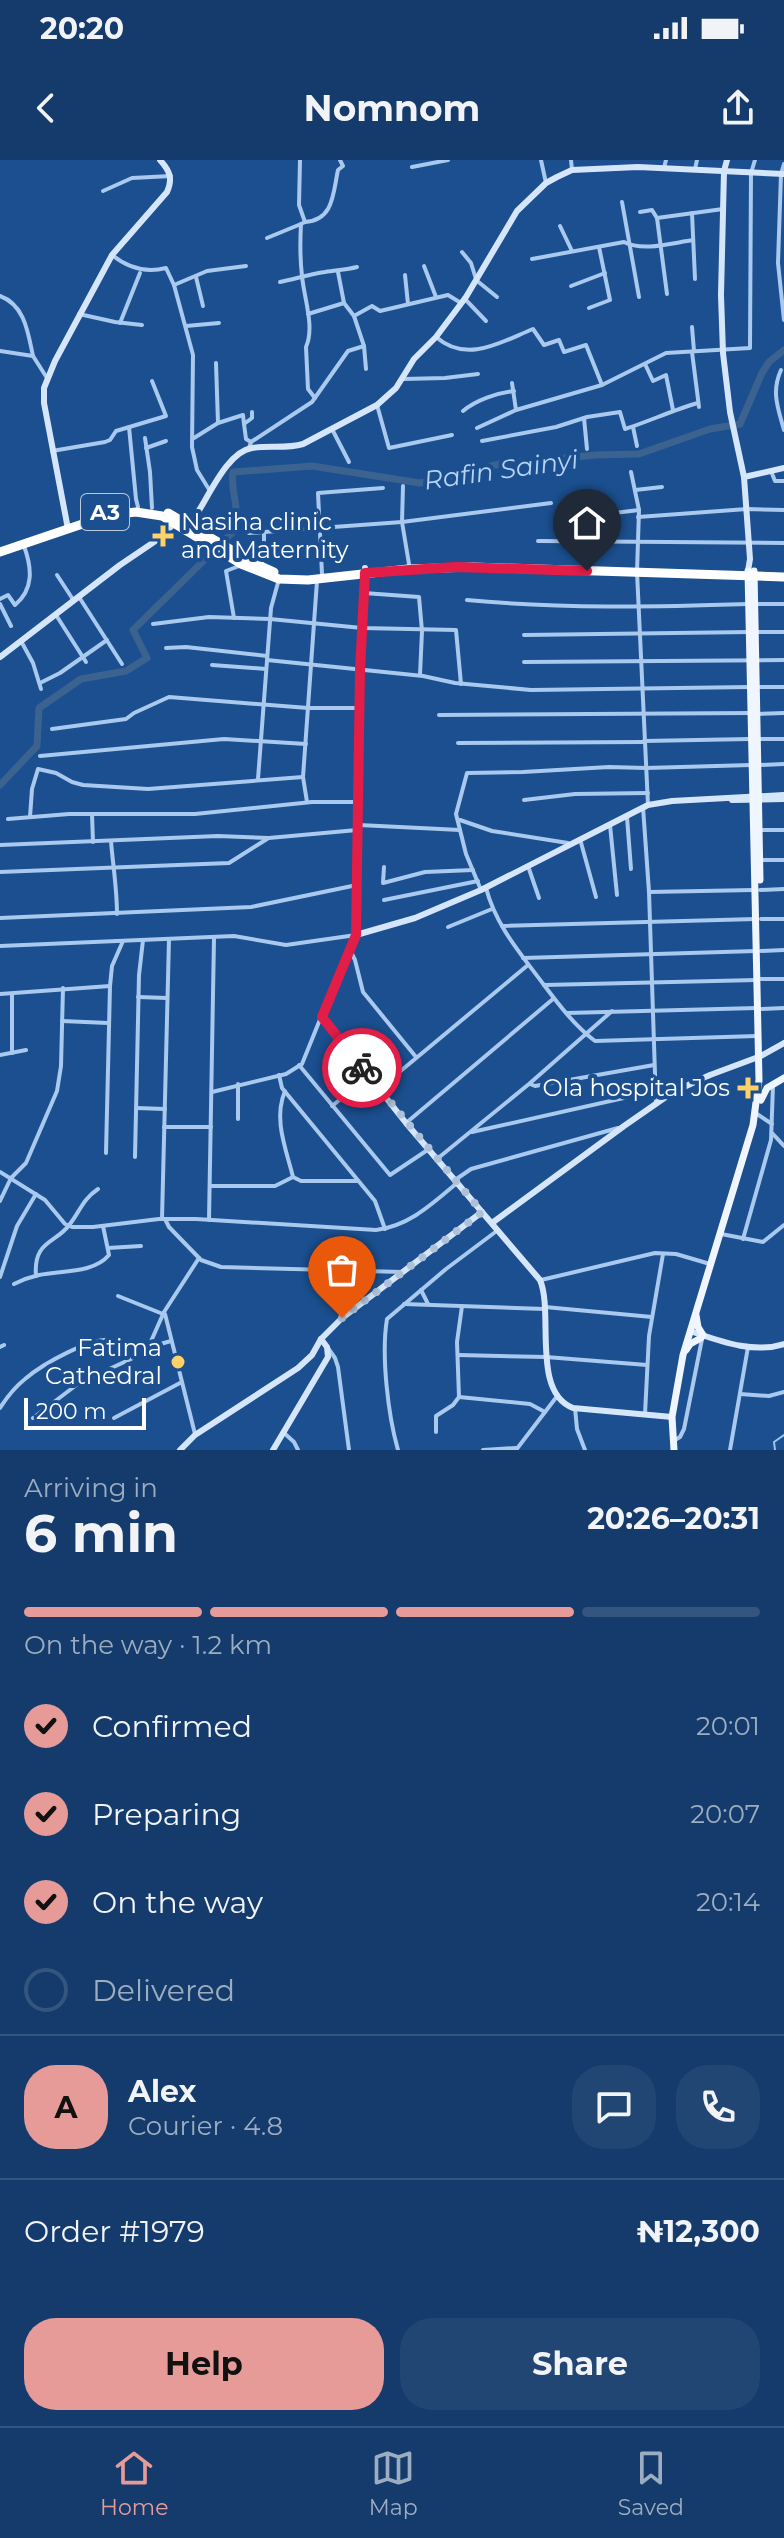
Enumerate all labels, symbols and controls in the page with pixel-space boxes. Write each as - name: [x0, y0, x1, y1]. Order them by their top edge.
- text: 20:20: [40, 10, 124, 47]
- icon: back: [24, 86, 68, 130]
- text: Nomnom: [304, 86, 480, 130]
- icon: share: [716, 86, 760, 130]
- water label: Rafin Sainyi: [422, 443, 581, 497]
- pin: [553, 489, 621, 571]
- road number: A3: [81, 494, 129, 530]
- icon: home: [565, 501, 609, 545]
- place label: Nasiha clinic and Maternity: [181, 507, 349, 564]
- marker: Nasiha clinic and Maternity: [152, 525, 174, 547]
- courier: [322, 1028, 402, 1108]
- icon: bike: [340, 1046, 384, 1090]
- place label: Ola hospital Jos: [543, 1073, 730, 1102]
- marker: Ola hospital Jos: [737, 1077, 759, 1099]
- pin: [308, 1236, 376, 1318]
- icon: bag: [320, 1248, 364, 1292]
- place label: Fatima Cathedral: [45, 1333, 162, 1390]
- marker: Fatima Cathedral: [169, 1353, 187, 1371]
- scale bar: [24, 1394, 146, 1430]
- text: 200 m: [36, 1398, 107, 1425]
- text: Arriving in: [24, 1472, 158, 1504]
- text: 20:26–20:31: [587, 1500, 760, 1537]
- text: 6 min: [24, 1502, 178, 1565]
- text: On the way · 1.2 km: [24, 1629, 272, 1661]
- icon: check: [24, 1704, 68, 1748]
- text: Confirmed: [92, 1708, 252, 1745]
- text: 20:01: [696, 1710, 760, 1742]
- icon: check: [24, 1792, 68, 1836]
- text: Preparing: [92, 1796, 241, 1833]
- text: 20:07: [690, 1798, 760, 1830]
- icon: check: [24, 1880, 68, 1924]
- text: On the way: [92, 1884, 263, 1921]
- text: 20:14: [696, 1886, 760, 1918]
- text: Delivered: [92, 1972, 235, 2009]
- button: chat: [572, 2065, 656, 2149]
- button: phone: [676, 2065, 760, 2149]
- text: Alex: [128, 2073, 196, 2110]
- text: A: [55, 2089, 77, 2126]
- text: Courier · 4.8: [128, 2110, 283, 2142]
- text: Order #1979: [24, 2213, 205, 2250]
- text: ₦12,300: [636, 2213, 760, 2250]
- button: Help: [24, 2318, 384, 2410]
- button: Share: [400, 2318, 760, 2410]
- tab: Home: [100, 2446, 168, 2521]
- tab: Map: [369, 2446, 418, 2521]
- tab: Saved: [618, 2446, 684, 2521]

